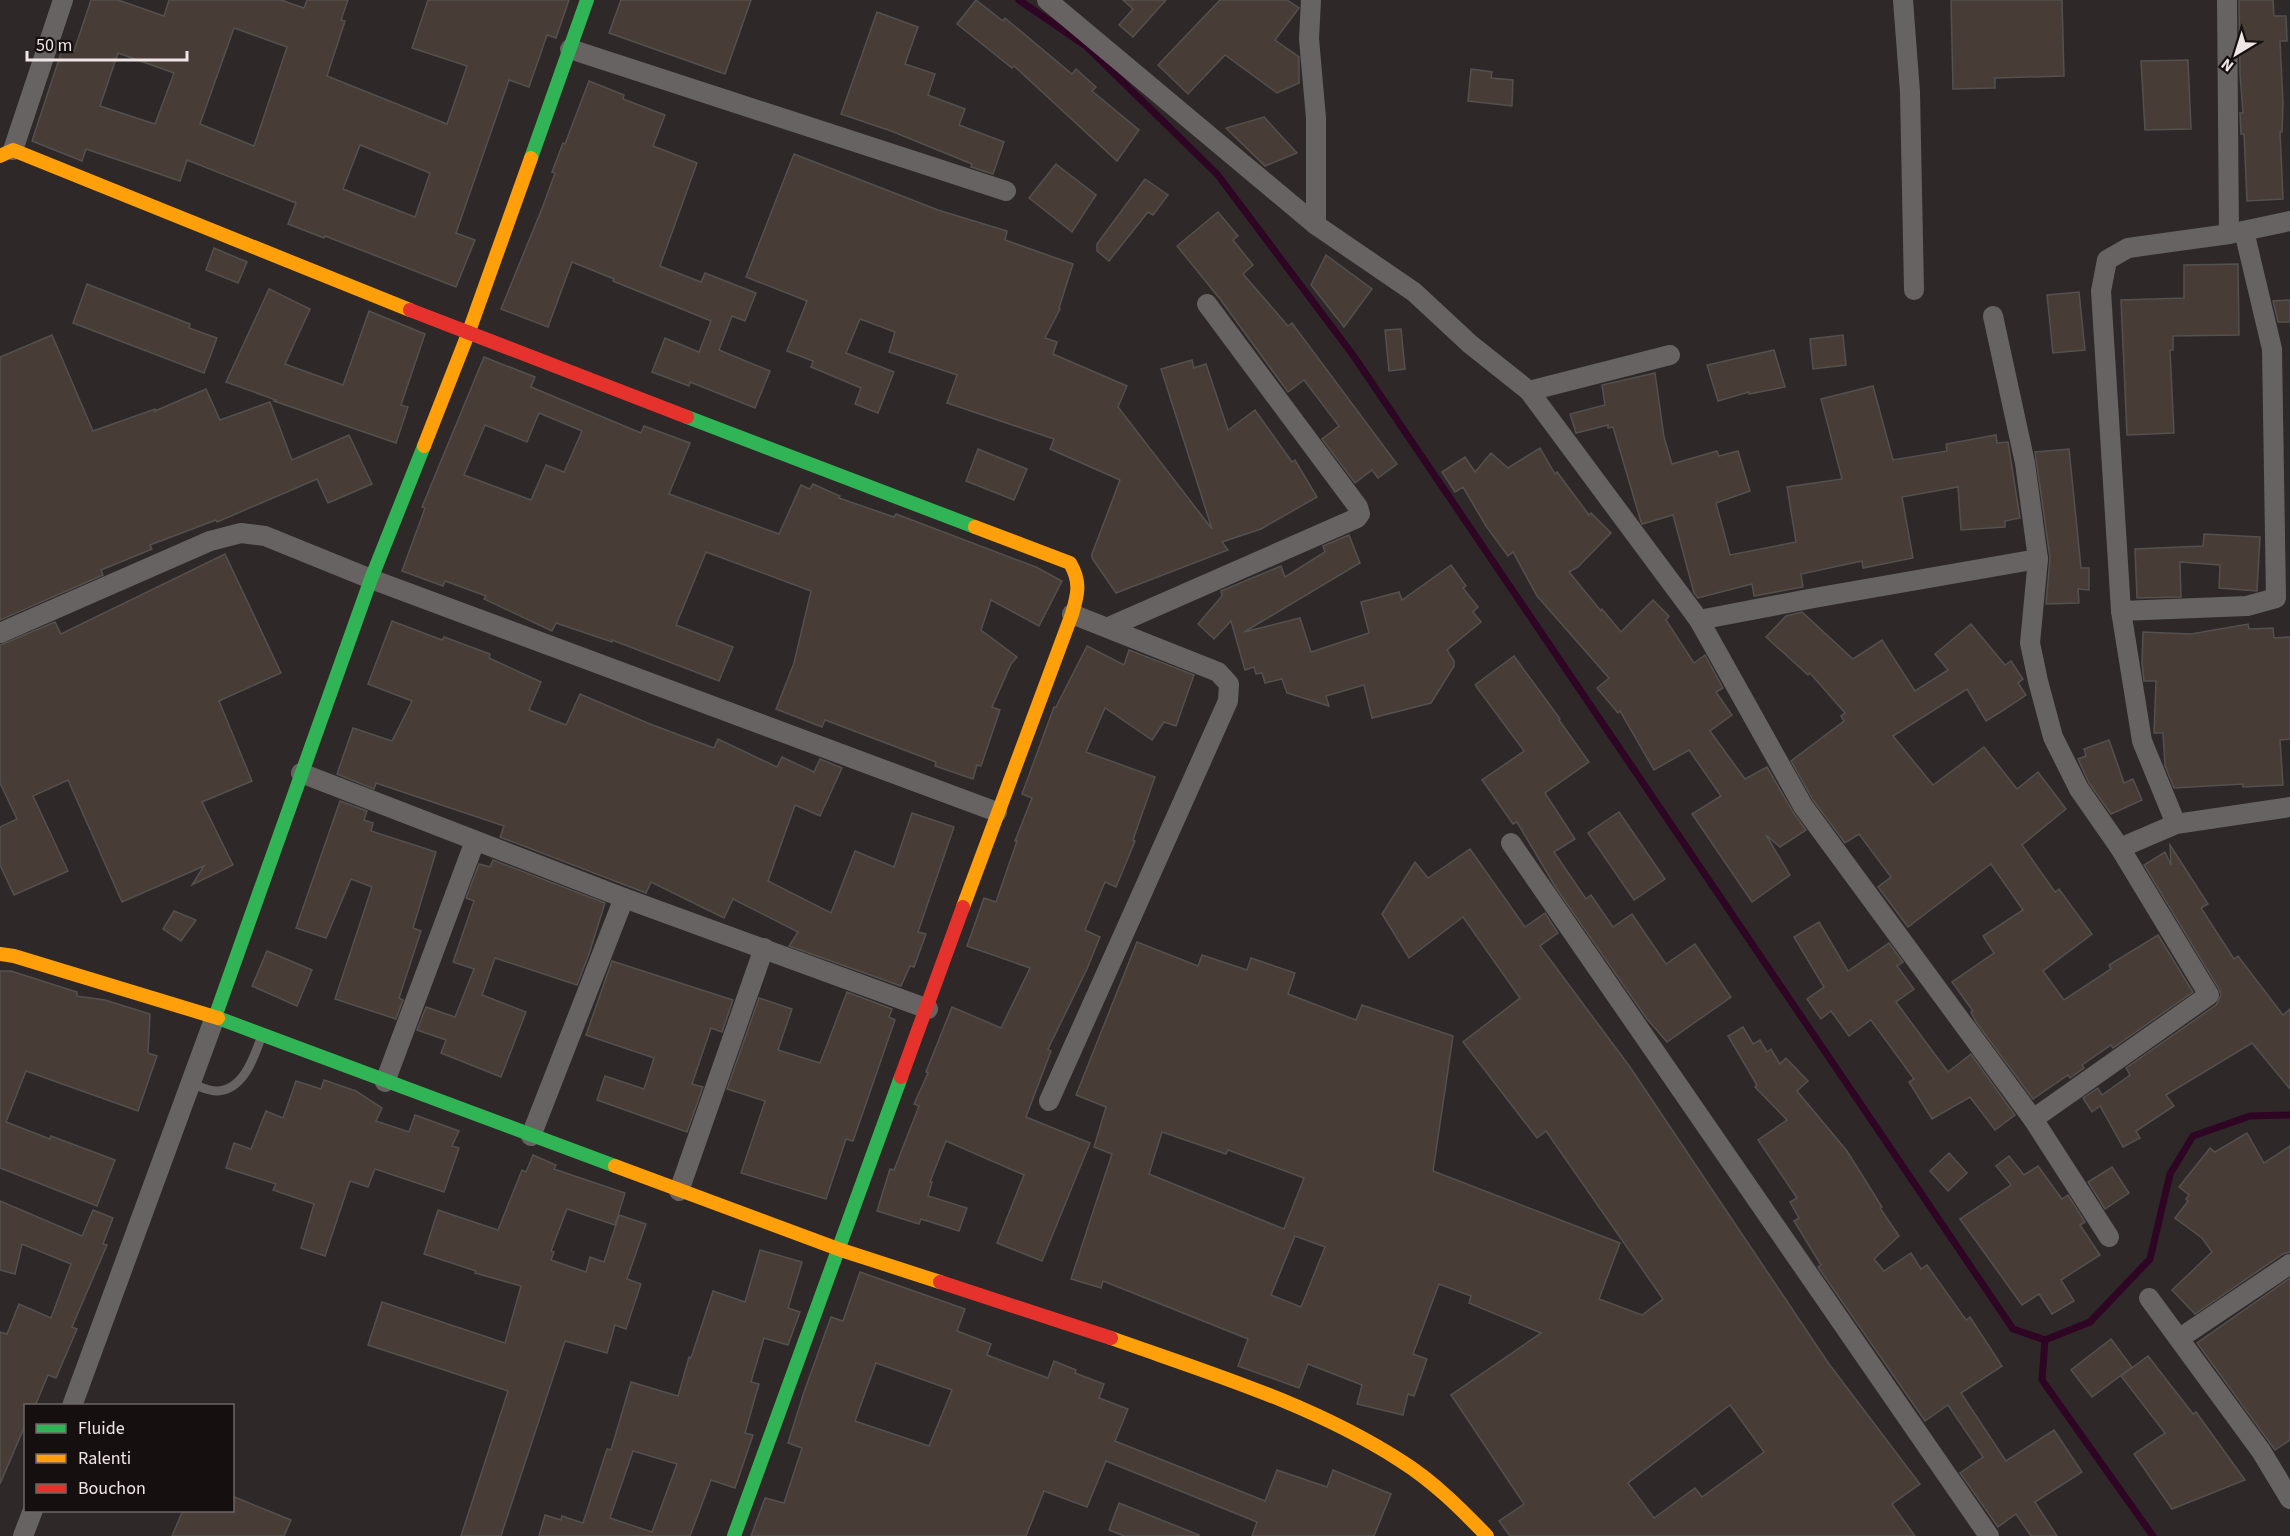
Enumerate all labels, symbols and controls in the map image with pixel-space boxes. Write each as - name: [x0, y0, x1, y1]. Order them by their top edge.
- scale bar: [27, 24, 188, 62]
- north arrow: [2206, 24, 2266, 84]
- text: 50 m: [36, 33, 72, 58]
- text: N: [2216, 53, 2238, 77]
- legend: [24, 1404, 234, 1512]
- text: Fluide: [78, 1416, 125, 1441]
- text: Ralenti: [78, 1446, 131, 1471]
- text: Bouchon: [78, 1476, 146, 1501]

